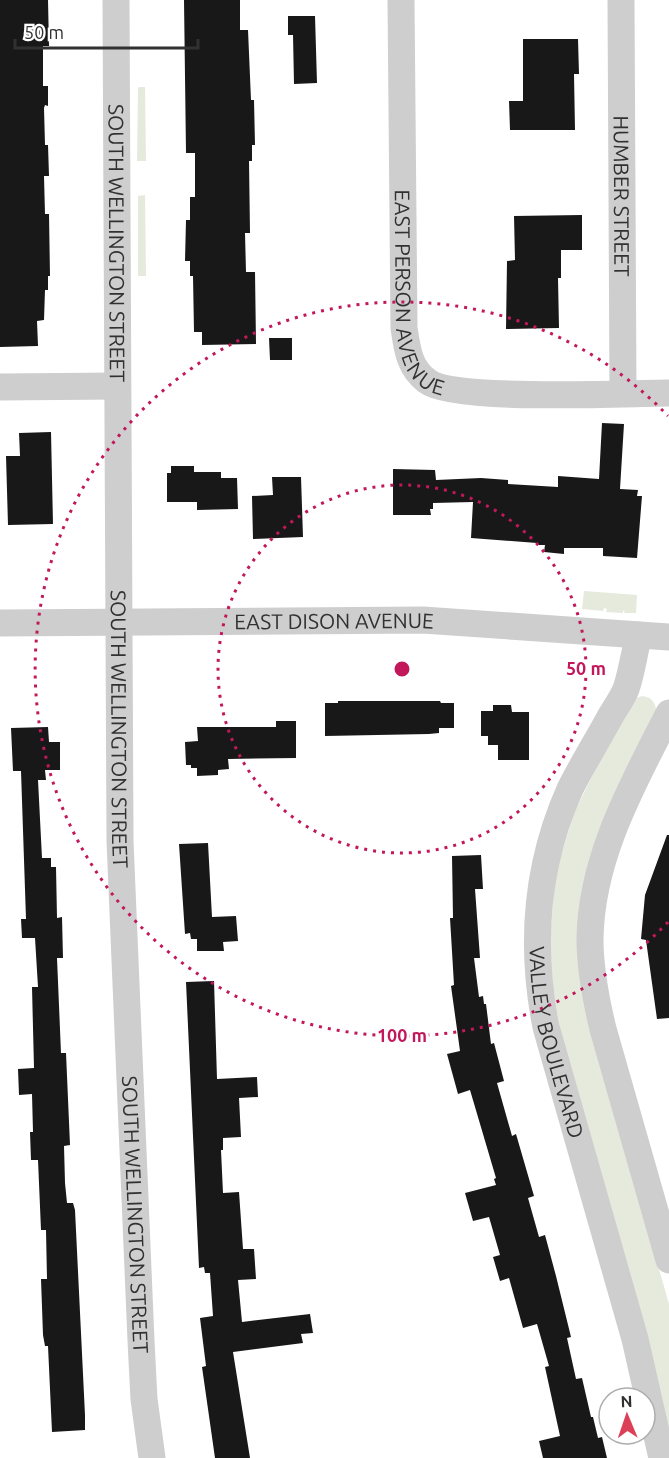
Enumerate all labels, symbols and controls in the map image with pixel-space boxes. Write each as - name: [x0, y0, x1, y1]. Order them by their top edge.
- scale bar: [15, 12, 198, 50]
- text: 50 m: [24, 22, 64, 42]
- street label: SOUTH WELLINGTON STREET: [104, 104, 130, 382]
- street label: HUMBER STREET: [610, 115, 634, 277]
- street label: EAST PERSON AVENUE: [391, 189, 448, 399]
- street label: SOUTH WELLINGTON STREET: [107, 590, 133, 869]
- street label: EAST DISON AVENUE: [234, 608, 435, 633]
- text: 50 m: [566, 658, 606, 678]
- centre of rings: [392, 659, 412, 679]
- street label: VALLEY BOULEVARD: [526, 946, 589, 1141]
- text: 100 m: [377, 1025, 427, 1045]
- street label: SOUTH WELLINGTON STREET: [118, 1075, 154, 1355]
- north arrow: [597, 1386, 657, 1446]
- text: N: [620, 1392, 633, 1410]

